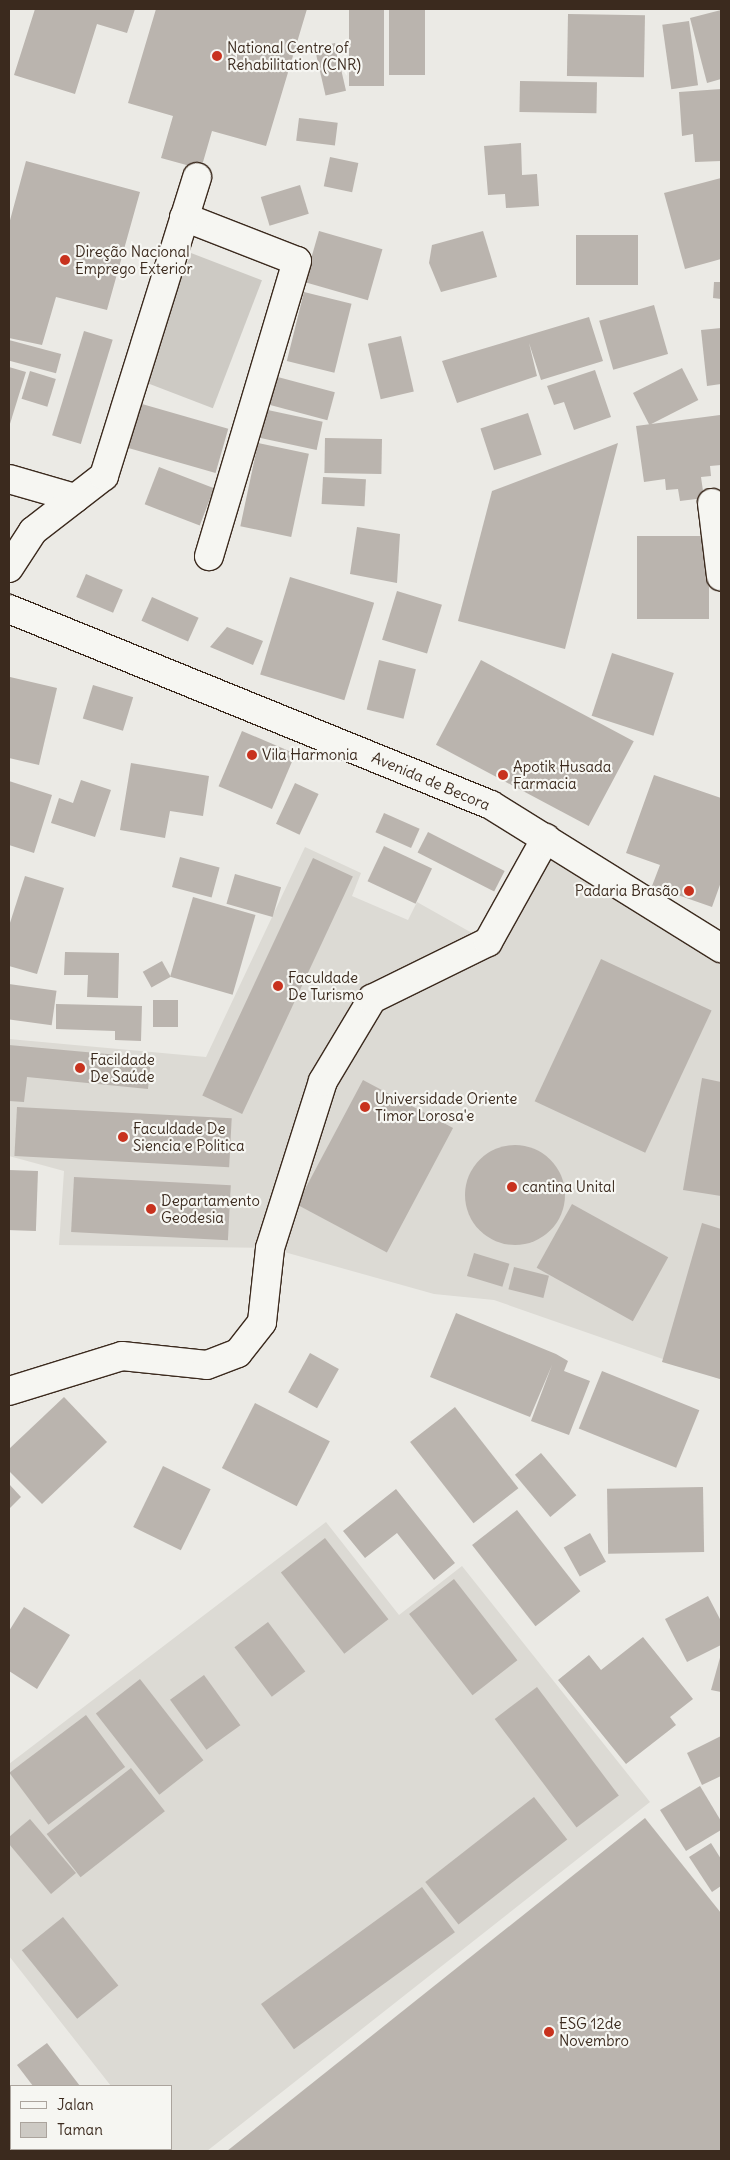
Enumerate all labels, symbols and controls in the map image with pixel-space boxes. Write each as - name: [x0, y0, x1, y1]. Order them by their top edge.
- place label: National Centre of Rehabilitation (CNR): [227, 38, 361, 73]
- marker: National Centre of Rehabilitation (CNR): [211, 50, 223, 62]
- place label: Direção Nacional Emprego Exterior: [75, 242, 193, 277]
- marker: Direção Nacional Emprego Exterior: [59, 254, 71, 266]
- place label: Vila Harmonia: [262, 746, 358, 764]
- street label: Avenida de Becora: [369, 748, 493, 814]
- marker: Vila Harmonia: [246, 749, 258, 761]
- place label: Apotik Husada Farmacia: [513, 757, 611, 792]
- marker: Apotik Husada Farmacia: [497, 769, 509, 781]
- place label: Padaria Brasão: [575, 882, 679, 900]
- marker: Padaria Brasão: [683, 885, 695, 897]
- place label: Faculdade De Turismo: [288, 968, 364, 1003]
- marker: Faculdade De Turismo: [272, 980, 284, 992]
- place label: Facildade De Saúde: [90, 1050, 155, 1085]
- marker: Facildade De Saúde: [74, 1062, 86, 1074]
- place label: Universidade Oriente Timor Lorosa'e: [375, 1089, 517, 1124]
- marker: Universidade Oriente Timor Lorosa'e: [359, 1101, 371, 1113]
- place label: Faculdade De Siencia e Politica: [133, 1119, 245, 1154]
- marker: Faculdade De Siencia e Politica: [117, 1131, 129, 1143]
- place label: cantina Unital: [522, 1178, 615, 1196]
- marker: cantina Unital: [506, 1181, 518, 1193]
- place label: Departamento Geodesia: [161, 1191, 260, 1226]
- marker: Departamento Geodesia: [145, 1203, 157, 1215]
- place label: ESG 12de Novembro: [559, 2014, 629, 2049]
- marker: ESG 12de Novembro: [543, 2026, 555, 2038]
- legend: [10, 2085, 172, 2150]
- text: Jalan: [57, 2095, 94, 2114]
- text: Taman: [57, 2120, 103, 2139]

